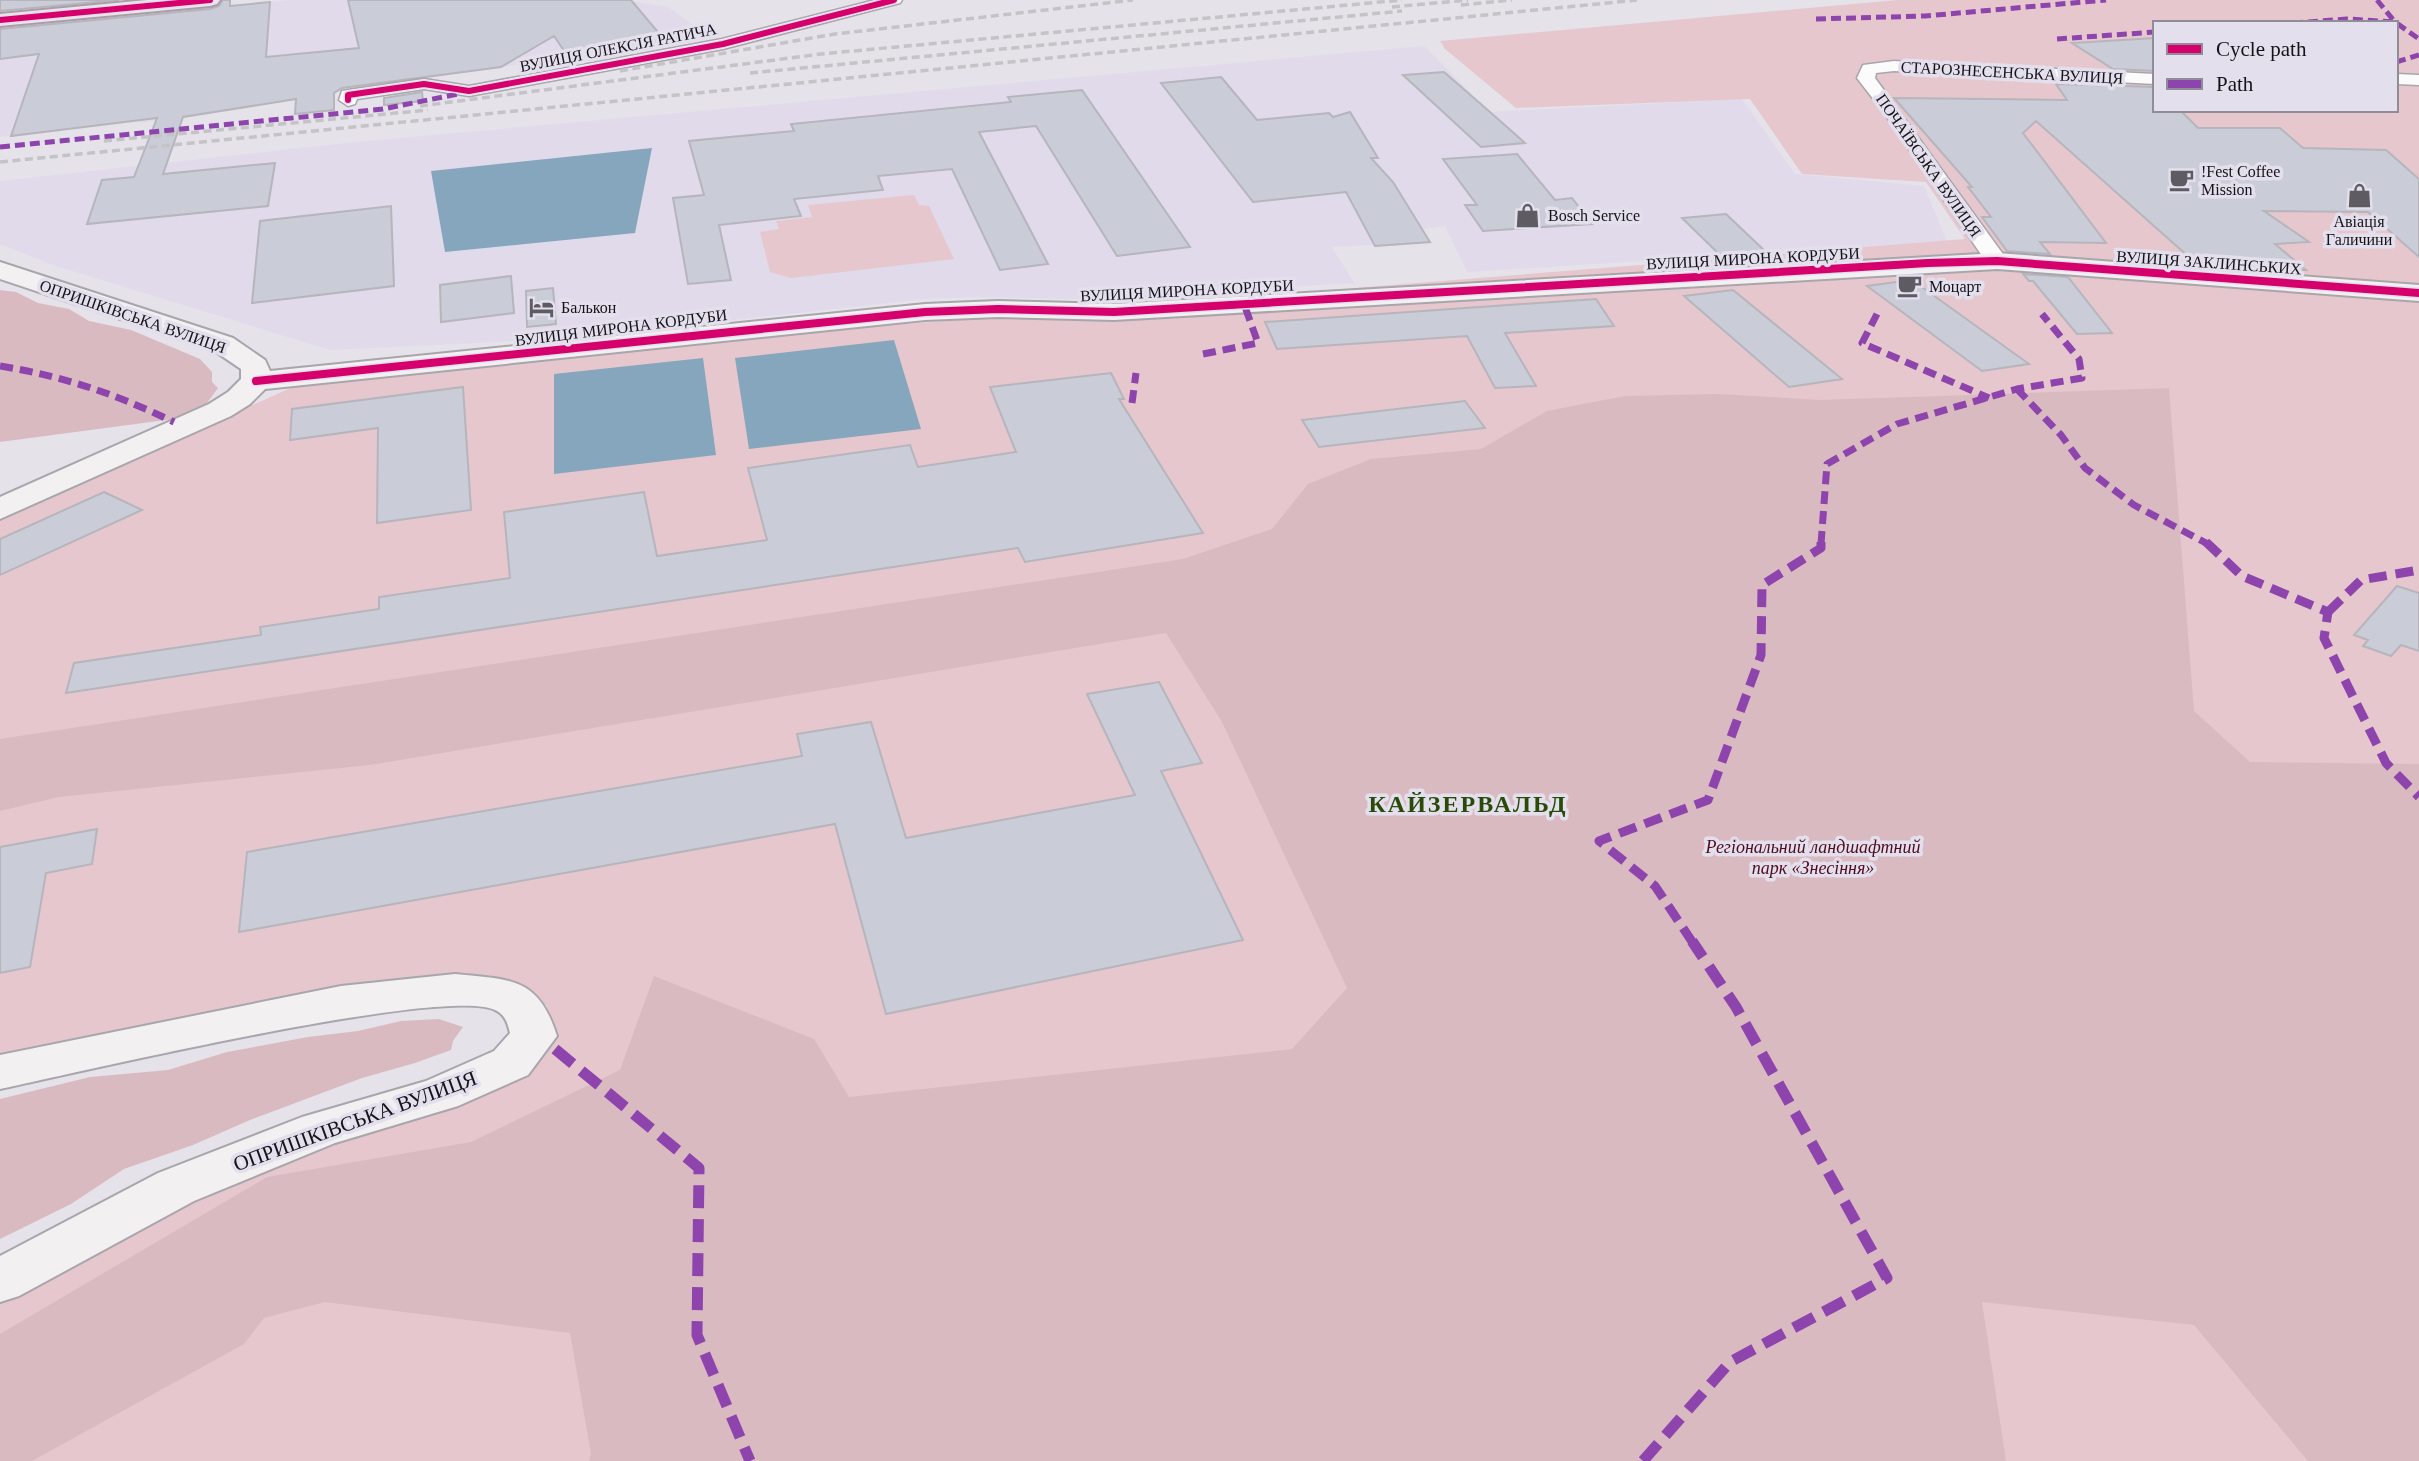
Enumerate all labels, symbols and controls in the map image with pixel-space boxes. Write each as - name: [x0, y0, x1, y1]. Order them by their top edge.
- street label: ВУЛИЦЯ ОЛЕКСІЯ РАТИЧА: [518, 20, 719, 76]
- legend: [2153, 21, 2398, 112]
- text: Cycle path: [2216, 37, 2307, 61]
- street label: СТАРОЗНЕСЕНСЬКА ВУЛИЦЯ: [1900, 58, 2124, 88]
- text: Path: [2216, 72, 2254, 96]
- street label: ПОЧАЇВСЬКА ВУЛИЦЯ: [1872, 91, 1985, 241]
- place label: !Fest Coffee Mission: [2201, 163, 2280, 198]
- cafe icon: !Fest Coffee Mission: [2167, 166, 2195, 194]
- shop icon: Авіація Галичини: [2345, 181, 2373, 209]
- shop icon: Bosch Service: [1514, 201, 1542, 229]
- place label: Bosch Service: [1548, 207, 1640, 224]
- place label: Авіація Галичини: [2326, 213, 2393, 248]
- street label: ВУЛИЦЯ МИРОНА КОРДУБИ: [1646, 244, 1861, 274]
- street label: ВУЛИЦЯ ЗАКЛИНСЬКИХ: [2116, 248, 2302, 278]
- cafe icon: Моцарт: [1895, 272, 1923, 300]
- street label: ВУЛИЦЯ МИРОНА КОРДУБИ: [1080, 276, 1295, 306]
- street label: ОПРИШКІВСЬКА ВУЛИЦЯ: [37, 277, 229, 357]
- place label: Моцарт: [1929, 278, 1981, 296]
- hotel icon: Балькон: [527, 293, 555, 321]
- place label: Балькон: [561, 299, 617, 316]
- street label: ВУЛИЦЯ МИРОНА КОРДУБИ: [514, 306, 729, 350]
- district label: КАЙЗЕРВАЛЬД: [1368, 791, 1568, 817]
- park label: Регіональний ландшафтний парк «Знесіння»: [1705, 837, 1920, 878]
- street label: ОПРИШКІВСЬКА ВУЛИЦЯ: [230, 1066, 480, 1176]

